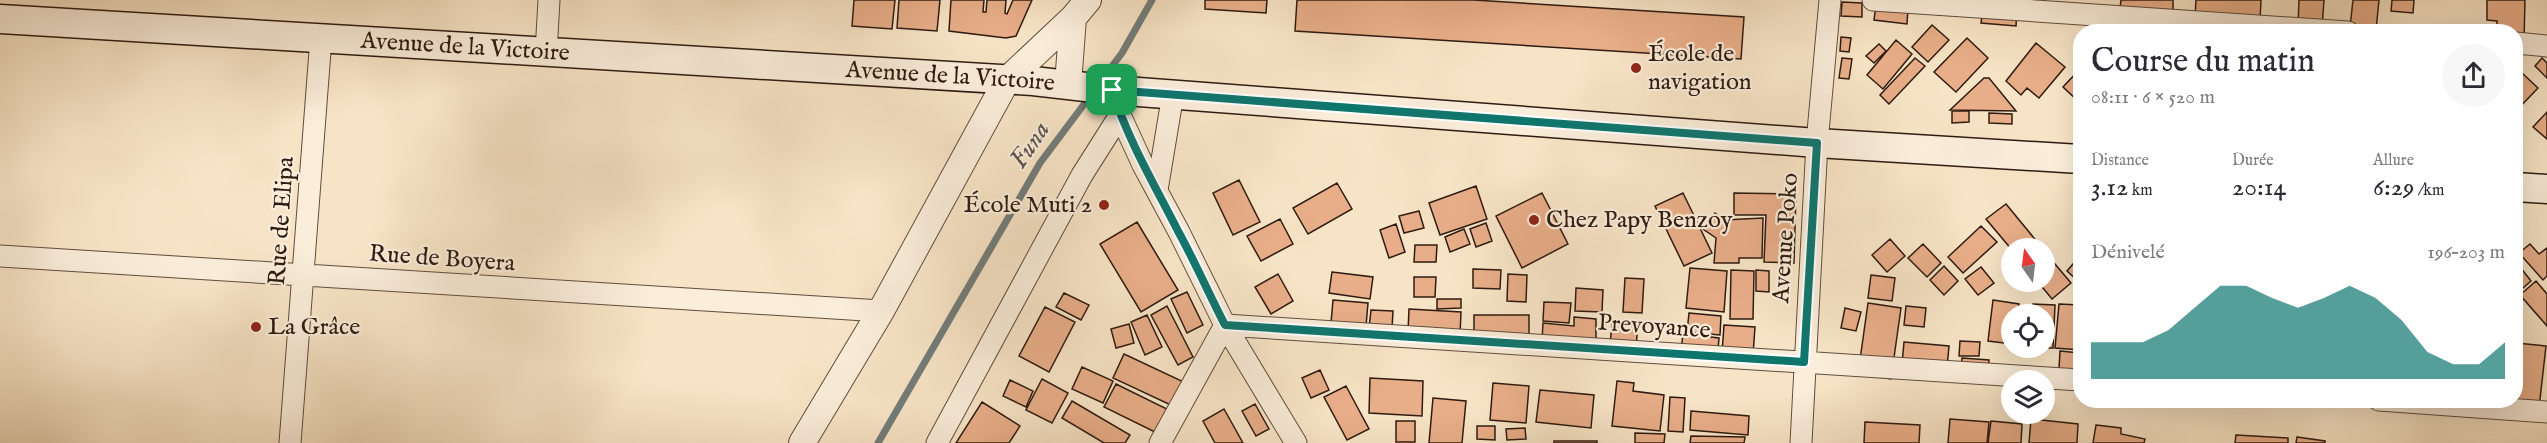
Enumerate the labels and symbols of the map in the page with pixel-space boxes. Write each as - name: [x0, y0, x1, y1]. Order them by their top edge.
- street label: Avenue de la Victoire: [359, 25, 571, 69]
- place label: École de navigation: [1648, 39, 1752, 98]
- street label: Avenue de la Victoire: [844, 54, 1056, 99]
- marker: École de navigation: [1629, 61, 1643, 75]
- pin: [1086, 64, 1137, 115]
- water label: Funa: [1002, 115, 1058, 175]
- street label: Rue de Elipa: [262, 155, 302, 286]
- street label: Avenue Poko: [1766, 172, 1806, 305]
- place label: École Muti 2: [964, 190, 1092, 221]
- marker: École Muti 2: [1097, 198, 1111, 212]
- place label: Chez Papy Benzoy: [1546, 205, 1733, 236]
- marker: Chez Papy Benzoy: [1527, 213, 1541, 227]
- street label: Rue de Boyera: [368, 238, 517, 280]
- north arrow: [2001, 238, 2055, 292]
- street label: Prevoyance: [1597, 308, 1711, 346]
- place label: La Grâce: [268, 312, 360, 343]
- marker: La Grâce: [249, 320, 263, 334]

